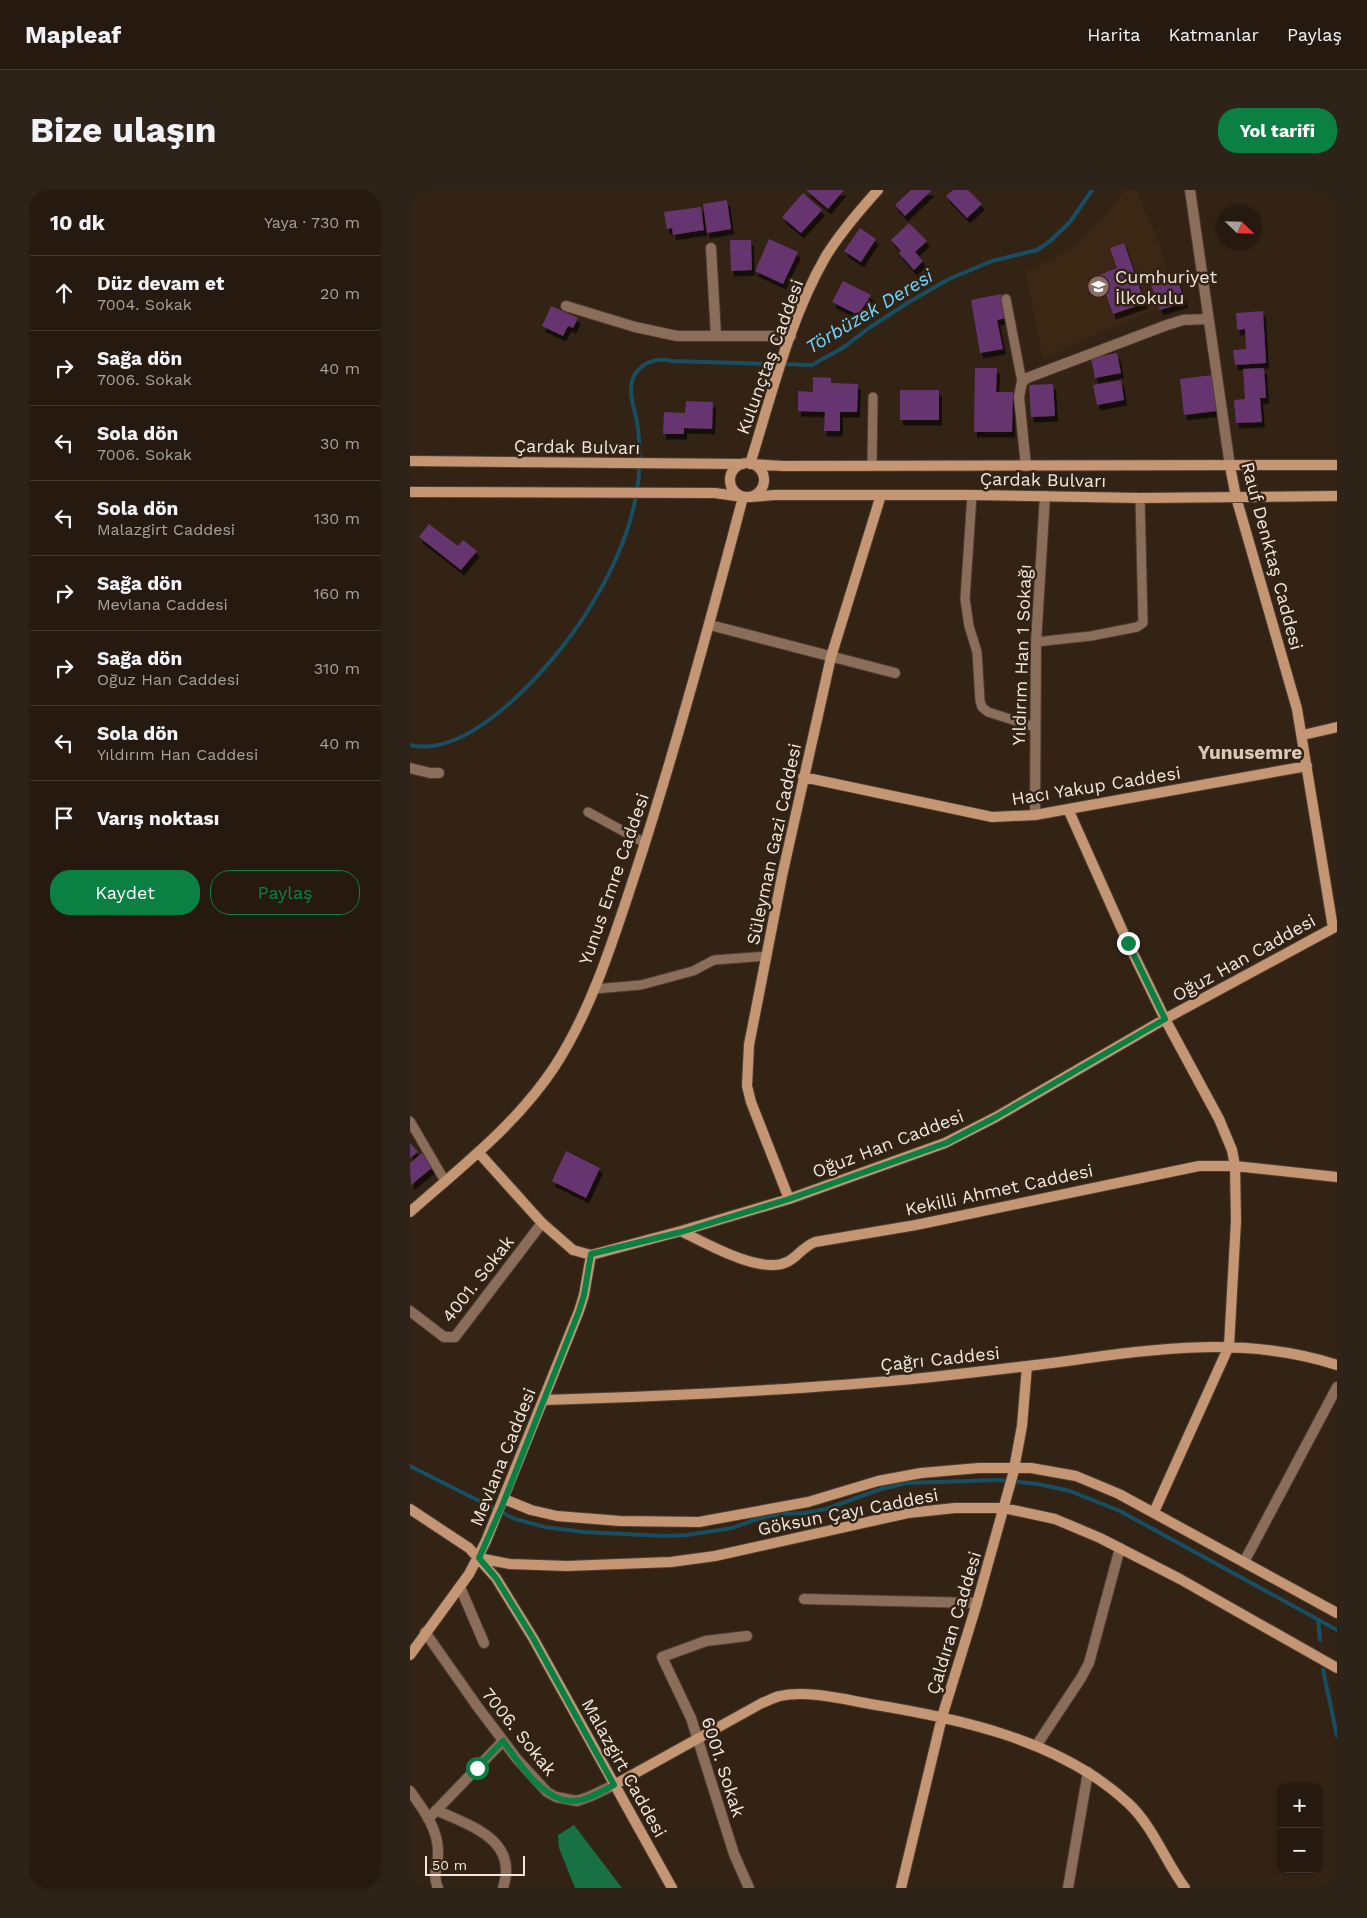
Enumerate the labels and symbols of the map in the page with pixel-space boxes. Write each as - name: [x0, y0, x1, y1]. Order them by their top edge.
- north arrow: [1217, 205, 1262, 250]
- water label: Törbüzek Deresi: [801, 264, 938, 359]
- place label: Cumhuriyet İlkokulu: [1115, 266, 1217, 308]
- school or university icon: Cumhuriyet İlkokulu: [1087, 275, 1111, 299]
- street label: Kulunçtaş Caddesi: [732, 276, 807, 437]
- street label: Çardak Bulvarı: [514, 435, 640, 458]
- street label: Rauf Denktaş Caddesi: [1237, 460, 1308, 652]
- street label: Çardak Bulvarı: [980, 468, 1106, 491]
- street label: Yıldırım Han 1 Sokağı: [1008, 564, 1035, 746]
- street label: Süleyman Gazi Caddesi: [742, 741, 805, 947]
- district label: Yunusemre: [1198, 741, 1302, 764]
- street label: Hacı Yakup Caddesi: [1010, 762, 1182, 809]
- street label: Yunus Emre Caddesi: [574, 790, 653, 968]
- street label: Oğuz Han Caddesi: [1169, 910, 1319, 1006]
- route end: [1117, 932, 1140, 955]
- street label: Oğuz Han Caddesi: [809, 1105, 966, 1182]
- street label: Kekilli Ahmet Caddesi: [903, 1159, 1095, 1220]
- street label: 4001. Sokak: [437, 1231, 518, 1326]
- street label: Çağrı Caddesi: [879, 1342, 1001, 1375]
- street label: Mevlana Caddesi: [465, 1385, 540, 1529]
- street label: Göksun Çayı Caddesi: [756, 1484, 940, 1539]
- street label: Çaldıran Caddesi: [922, 1549, 985, 1697]
- street label: 7006. Sokak: [478, 1684, 561, 1780]
- street label: Malazgirt Caddesi: [578, 1695, 671, 1841]
- street label: 6001. Sokak: [697, 1714, 750, 1820]
- route start: [466, 1757, 489, 1780]
- scale bar: [425, 1853, 525, 1876]

